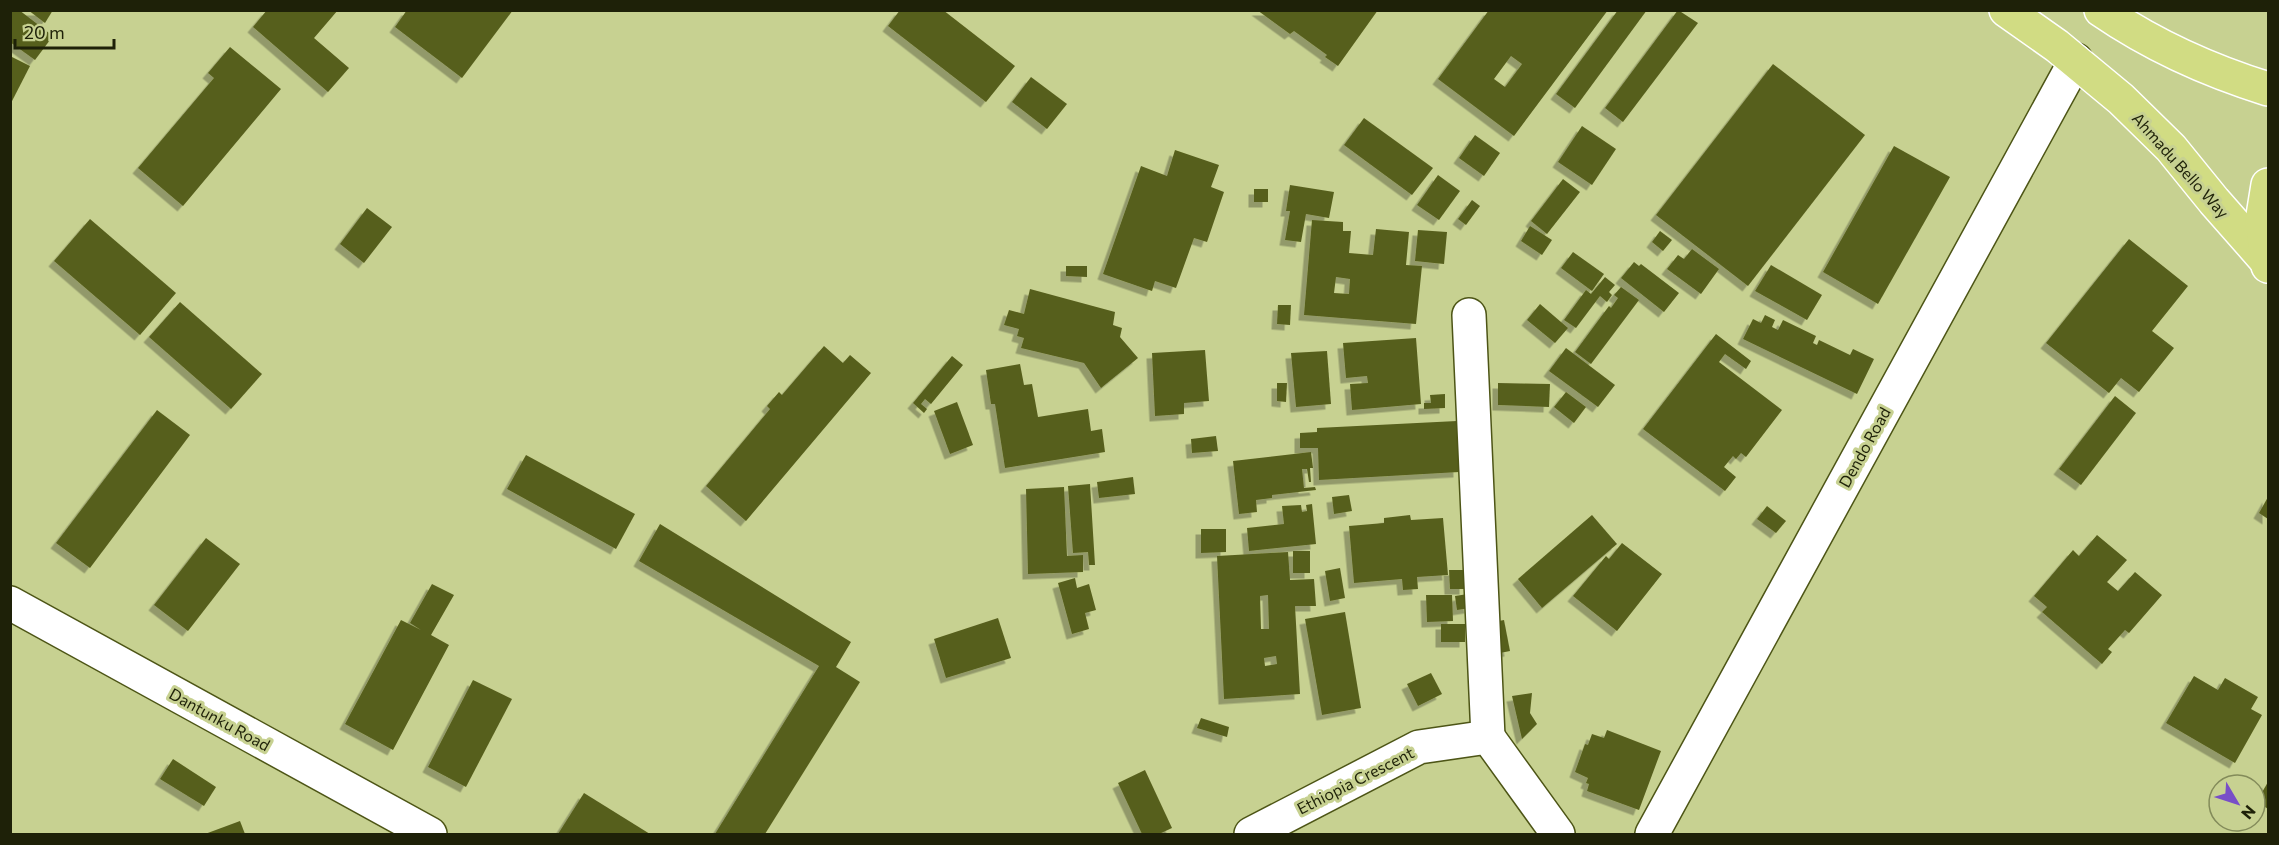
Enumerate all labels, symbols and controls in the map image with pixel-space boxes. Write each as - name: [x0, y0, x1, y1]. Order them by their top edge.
- scale bar: [15, 12, 114, 50]
- text: 20 m: [24, 21, 65, 43]
- street label: Ahmadu Bello Way: [2129, 108, 2233, 222]
- street label: Dendo Road: [1834, 404, 1894, 490]
- street label: Dantunku Road: [166, 684, 274, 754]
- street label: Ethiopia Crescent: [1293, 742, 1417, 818]
- north arrow: [2207, 773, 2267, 833]
- text: N: [2238, 802, 2260, 823]

